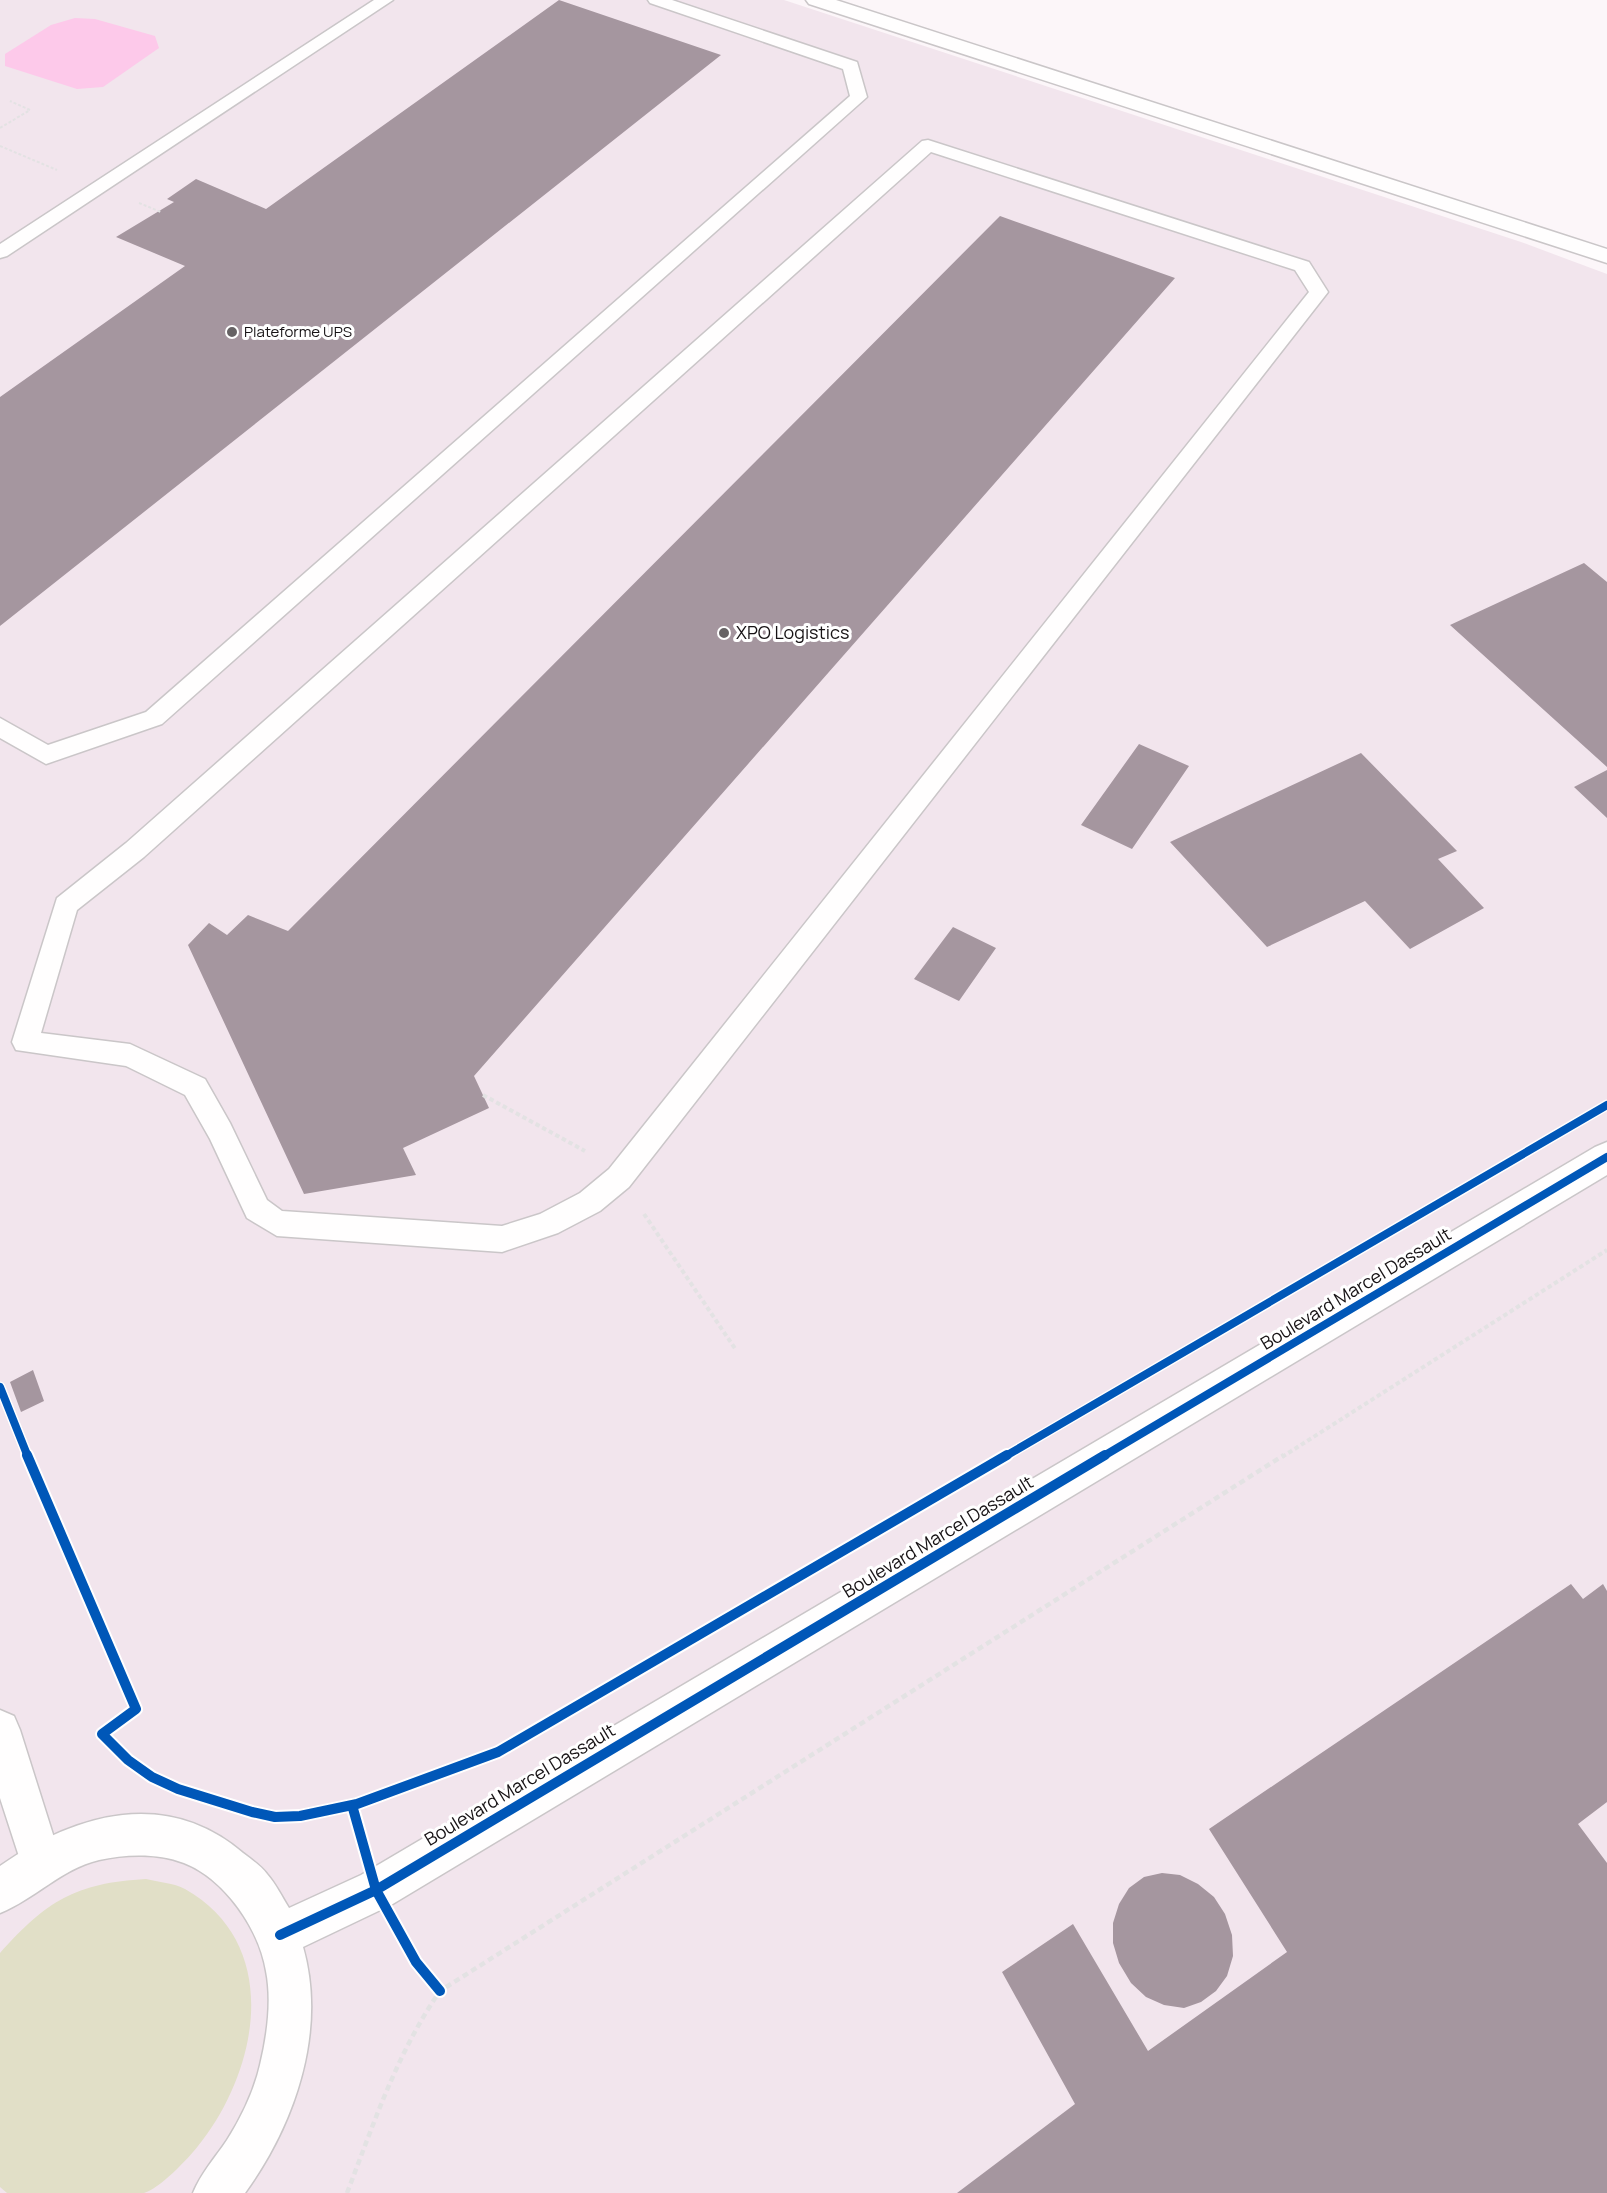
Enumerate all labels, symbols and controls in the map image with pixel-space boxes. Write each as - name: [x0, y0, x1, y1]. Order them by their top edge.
- place label: Plateforme UPS: [244, 321, 352, 342]
- marker: Plateforme UPS: [225, 325, 239, 339]
- place label: XPO Logistics: [736, 620, 849, 644]
- marker: XPO Logistics: [717, 626, 731, 640]
- street label: Boulevard Marcel Dassault: [1256, 1222, 1455, 1355]
- street label: Boulevard Marcel Dassault: [838, 1470, 1037, 1603]
- street label: Boulevard Marcel Dassault: [420, 1718, 619, 1851]

